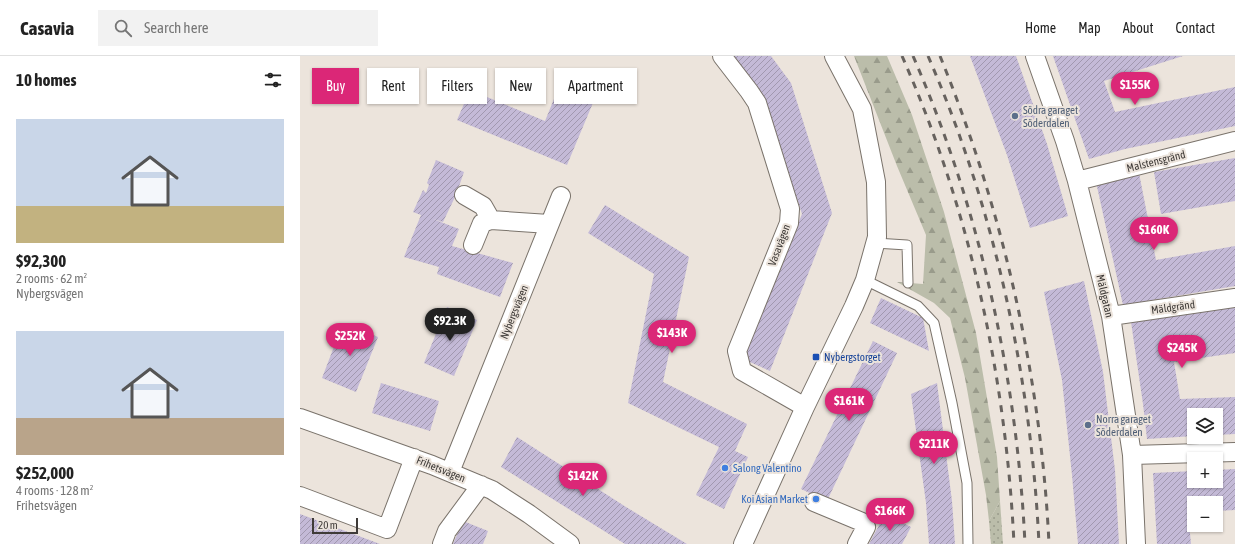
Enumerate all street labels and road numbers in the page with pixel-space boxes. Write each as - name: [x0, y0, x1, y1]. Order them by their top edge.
- street label: Malstensgränd: [1125, 148, 1187, 174]
- street label: Vasavägen: [766, 223, 792, 267]
- street label: Mäldgatan: [1094, 273, 1116, 319]
- street label: Nybergsvägen: [498, 283, 530, 341]
- street label: Mäldgränd: [1150, 298, 1196, 316]
- street label: Frihetsvägen: [415, 454, 467, 484]

